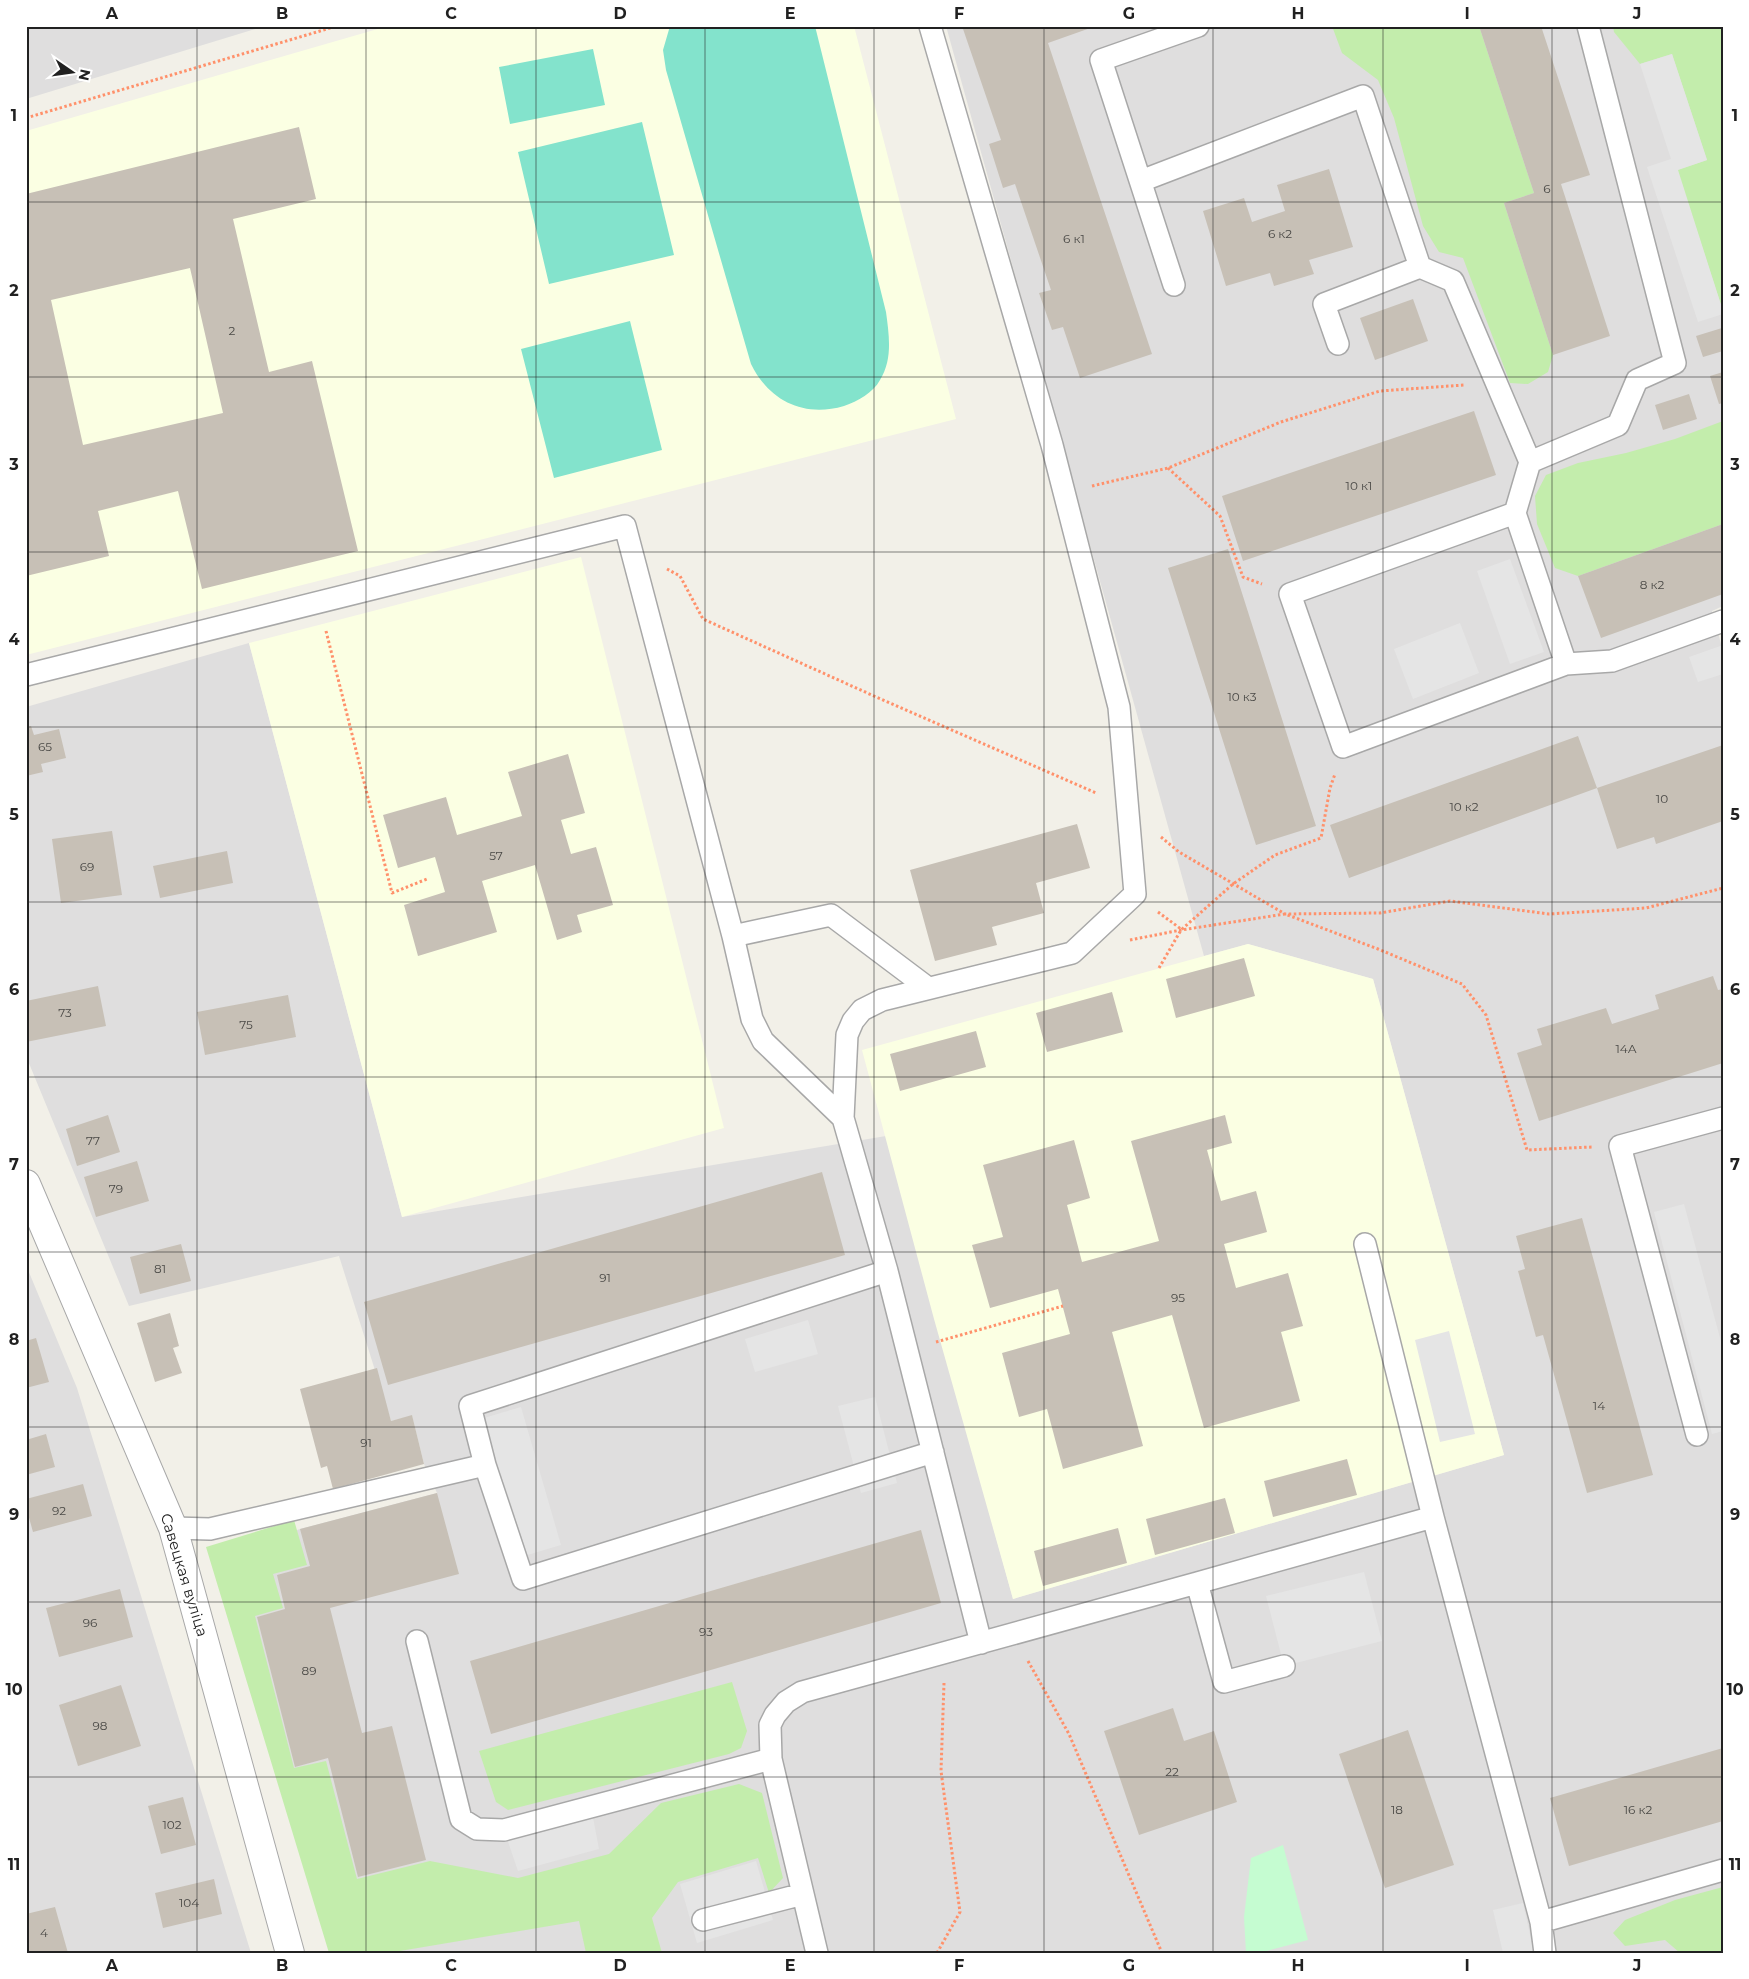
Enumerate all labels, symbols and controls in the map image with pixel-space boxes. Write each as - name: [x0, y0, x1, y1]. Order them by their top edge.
- text: A: [105, 4, 119, 23]
- text: B: [276, 4, 288, 23]
- text: C: [445, 4, 457, 23]
- text: D: [613, 4, 627, 23]
- text: E: [785, 4, 795, 23]
- text: F: [954, 4, 964, 23]
- text: G: [1123, 4, 1135, 23]
- text: H: [1292, 4, 1304, 23]
- text: I: [1464, 4, 1470, 23]
- text: J: [1632, 4, 1641, 23]
- north arrow: [48, 48, 98, 98]
- text: N: [75, 67, 95, 82]
- text: 1: [11, 106, 17, 125]
- text: 1: [1732, 106, 1738, 125]
- house number: 6: [1543, 181, 1551, 196]
- house number: 6 к2: [1268, 226, 1292, 241]
- house number: 6 к1: [1063, 231, 1085, 246]
- text: 2: [9, 281, 19, 300]
- text: 2: [1730, 281, 1740, 300]
- house number: 2: [229, 323, 236, 338]
- text: 3: [8, 455, 19, 474]
- text: 3: [1729, 455, 1740, 474]
- house number: 10 к1: [1346, 478, 1372, 493]
- house number: 8 к2: [1640, 577, 1664, 592]
- text: 4: [8, 630, 20, 649]
- text: 4: [1729, 630, 1741, 649]
- house number: 10 к3: [1227, 689, 1257, 704]
- house number: 65: [38, 739, 52, 754]
- house number: 10: [1656, 791, 1668, 806]
- house number: 10 к2: [1449, 799, 1479, 814]
- text: 5: [9, 805, 19, 824]
- text: 5: [1730, 805, 1740, 824]
- house number: 57: [489, 848, 503, 863]
- house number: 69: [80, 859, 94, 874]
- text: 6: [9, 980, 19, 999]
- text: 6: [1730, 980, 1740, 999]
- house number: 73: [58, 1005, 72, 1020]
- house number: 75: [239, 1017, 253, 1032]
- house number: 14А: [1615, 1041, 1637, 1056]
- house number: 77: [86, 1133, 100, 1148]
- text: 7: [9, 1155, 19, 1174]
- text: 7: [1730, 1155, 1740, 1174]
- house number: 79: [109, 1181, 123, 1196]
- house number: 81: [154, 1261, 166, 1276]
- house number: 91: [599, 1270, 611, 1285]
- house number: 95: [1171, 1290, 1185, 1305]
- text: 8: [9, 1330, 19, 1349]
- text: 8: [1730, 1330, 1740, 1349]
- house number: 14: [1593, 1398, 1605, 1413]
- house number: 91: [360, 1435, 372, 1450]
- house number: 92: [52, 1503, 66, 1518]
- text: 9: [9, 1505, 19, 1524]
- text: 9: [1730, 1505, 1740, 1524]
- street label: Савецкая вуліца: [157, 1511, 212, 1639]
- house number: 96: [83, 1615, 97, 1630]
- house number: 93: [699, 1624, 713, 1639]
- house number: 89: [302, 1663, 316, 1678]
- text: 10: [5, 1680, 23, 1699]
- text: 10: [1726, 1680, 1744, 1699]
- house number: 98: [93, 1718, 108, 1733]
- house number: 22: [1165, 1764, 1179, 1779]
- house number: 18: [1391, 1802, 1403, 1817]
- house number: 16 к2: [1624, 1802, 1652, 1817]
- house number: 102: [162, 1817, 182, 1832]
- text: 11: [8, 1855, 20, 1874]
- text: 11: [1729, 1855, 1741, 1874]
- house number: 104: [179, 1895, 199, 1910]
- house number: 4: [40, 1925, 48, 1940]
- text: A: [105, 1956, 119, 1975]
- text: B: [276, 1956, 288, 1975]
- text: C: [445, 1956, 457, 1975]
- text: D: [613, 1956, 627, 1975]
- text: E: [785, 1956, 795, 1975]
- text: F: [954, 1956, 964, 1975]
- text: G: [1123, 1956, 1135, 1975]
- text: H: [1292, 1956, 1304, 1975]
- text: I: [1464, 1956, 1470, 1975]
- text: J: [1632, 1956, 1641, 1975]

